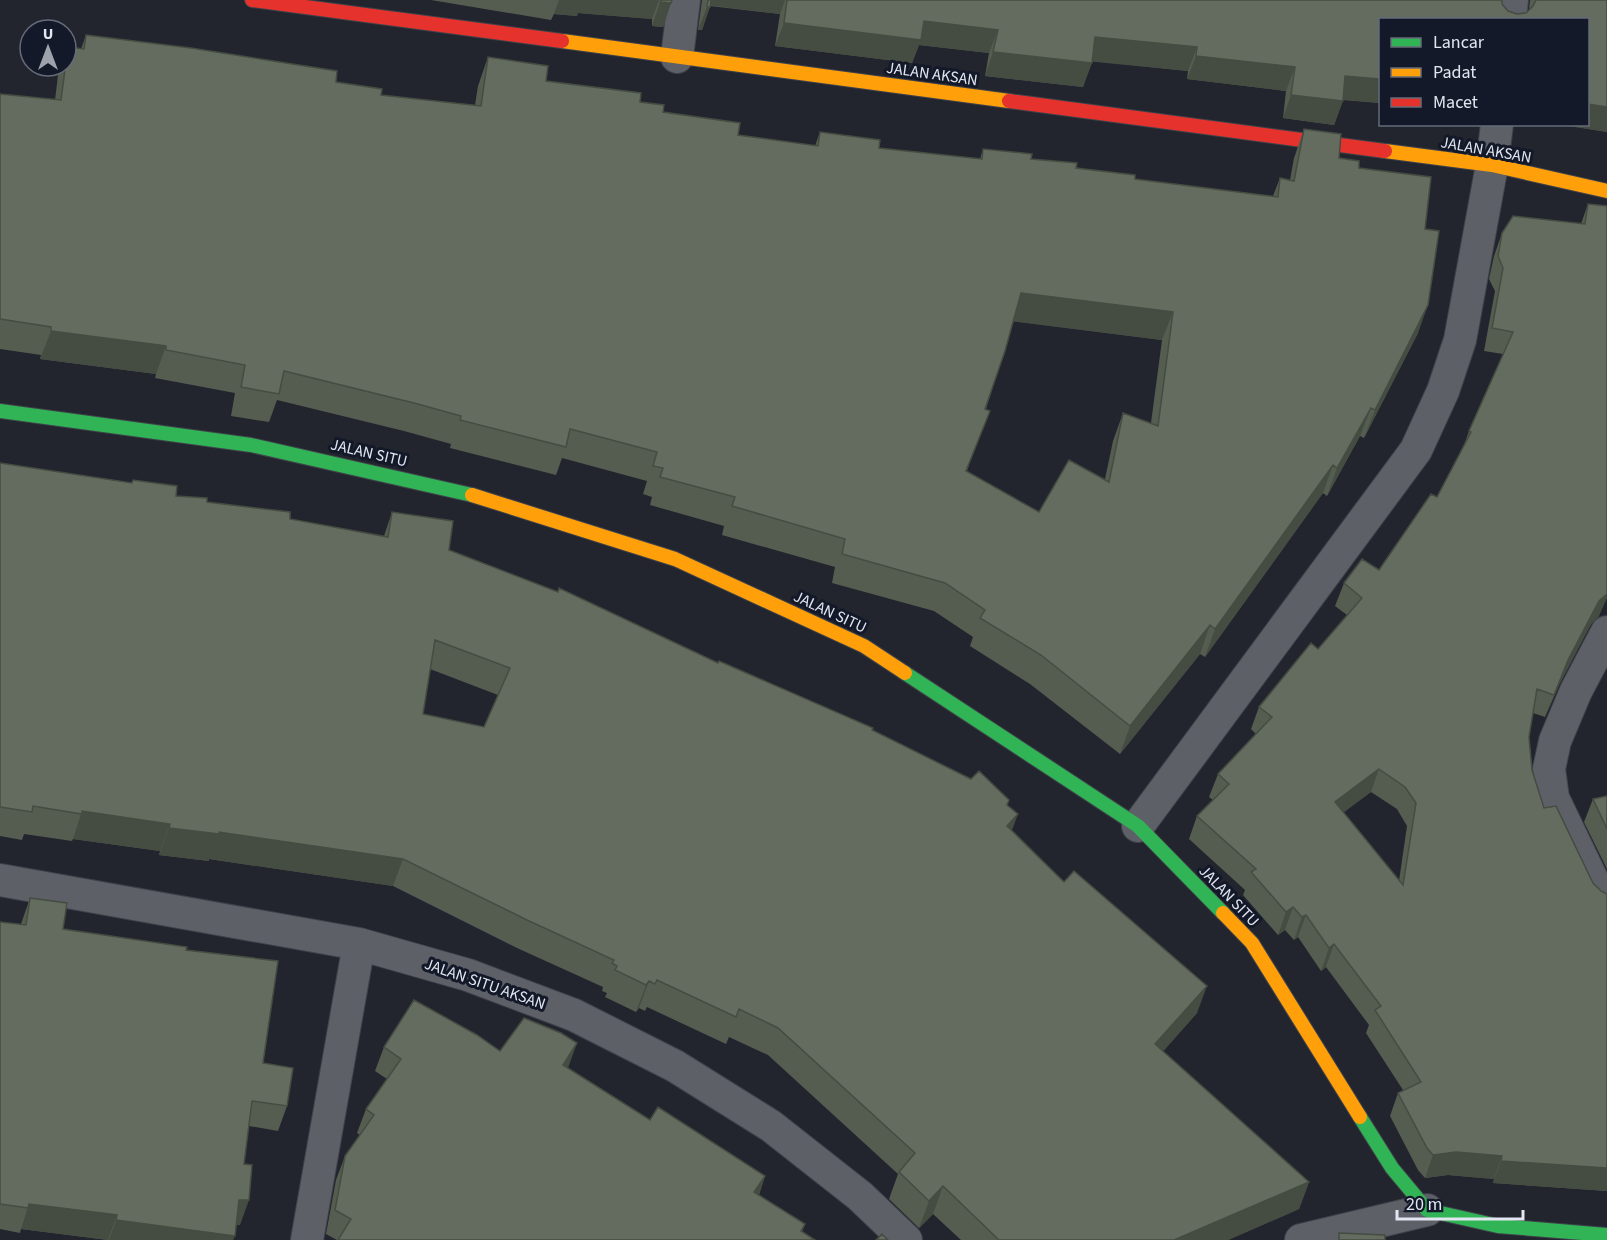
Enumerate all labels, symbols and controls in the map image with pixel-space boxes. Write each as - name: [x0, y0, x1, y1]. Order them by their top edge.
- north arrow: [18, 18, 78, 78]
- legend: [1379, 18, 1589, 126]
- text: U: [43, 23, 53, 45]
- text: Lancar: [1433, 30, 1485, 55]
- street label: JALAN AKSAN: [885, 57, 979, 91]
- text: Padat: [1433, 60, 1476, 85]
- text: Macet: [1433, 90, 1478, 115]
- street label: JALAN AKSAN: [1439, 131, 1533, 169]
- street label: JALAN SITU: [328, 434, 410, 472]
- street label: JALAN SITU: [790, 586, 870, 638]
- street label: JALAN SITU: [1194, 860, 1264, 932]
- street label: JALAN SITU AKSAN: [422, 953, 548, 1015]
- scale bar: [1397, 1183, 1523, 1221]
- text: 20 m: [1406, 1192, 1442, 1217]

